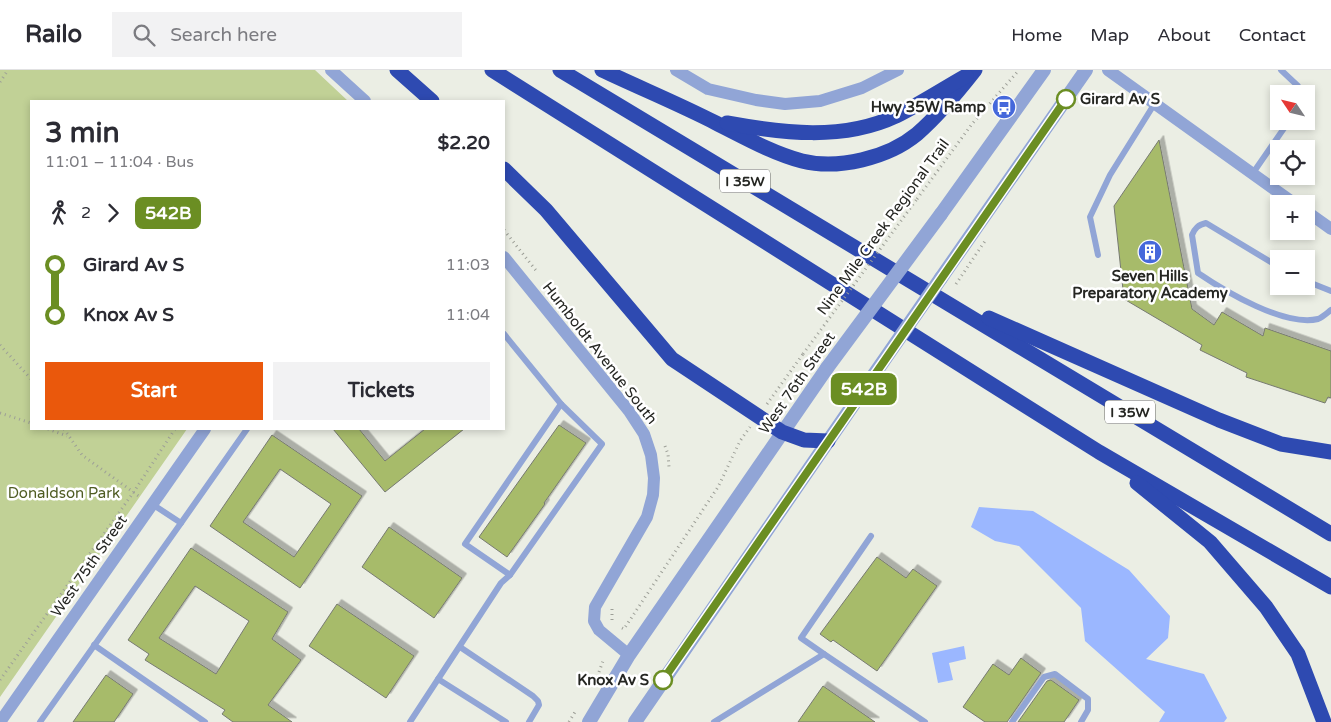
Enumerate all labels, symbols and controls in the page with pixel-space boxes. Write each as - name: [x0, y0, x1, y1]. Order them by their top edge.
- search box: [112, 12, 462, 57]
- text: Railo: [25, 20, 82, 49]
- icon: search: [130, 21, 158, 49]
- text: Search here: [170, 24, 277, 46]
- text: Home: [1011, 24, 1062, 46]
- text: Map: [1090, 24, 1129, 46]
- text: About: [1157, 24, 1211, 46]
- text: Contact: [1239, 24, 1306, 46]
- north arrow: [1270, 85, 1315, 130]
- map controls: [1270, 85, 1315, 295]
- marker: Girard Av S: [1056, 89, 1076, 109]
- place label: Girard Av S: [1080, 90, 1160, 108]
- bus stop icon: Hwy 35W Ramp: [991, 94, 1017, 120]
- place label: Hwy 35W Ramp: [871, 98, 987, 117]
- text: 3 min: [45, 116, 120, 150]
- text: $2.20: [438, 132, 490, 154]
- street label: Nine Mile Creek Regional Trail: [813, 136, 953, 318]
- button: locate: [1270, 140, 1315, 185]
- text: 11:01 – 11:04 · Bus: [45, 152, 194, 172]
- road number: I 35W: [720, 170, 770, 192]
- button: +: [1270, 195, 1315, 240]
- icon: walk: [45, 199, 73, 227]
- icon: forward: [99, 199, 127, 227]
- text: 542B: [145, 202, 191, 224]
- text: 2: [81, 203, 91, 223]
- building icon: Seven Hills Preparatory Academy: [1137, 239, 1163, 265]
- button: −: [1270, 250, 1315, 295]
- text: Girard Av S: [83, 254, 184, 276]
- text: 11:03: [446, 255, 490, 275]
- place label: Seven Hills Preparatory Academy: [1072, 267, 1228, 303]
- street label: Humboldt Avenue South: [539, 278, 661, 428]
- text: Knox Av S: [83, 304, 174, 326]
- text: 11:04: [446, 305, 490, 325]
- street label: West 76th Street: [755, 328, 839, 437]
- button: Start: [45, 362, 263, 420]
- button: Tickets: [273, 362, 490, 420]
- line badge: 542B: [829, 373, 899, 405]
- text: 542B: [841, 378, 887, 400]
- road number: I 35W: [1105, 401, 1155, 424]
- park label: Donaldson Park: [8, 484, 120, 502]
- street label: West 75th Street: [47, 511, 131, 620]
- marker: Knox Av S: [653, 670, 673, 690]
- place label: Knox Av S: [577, 671, 649, 689]

